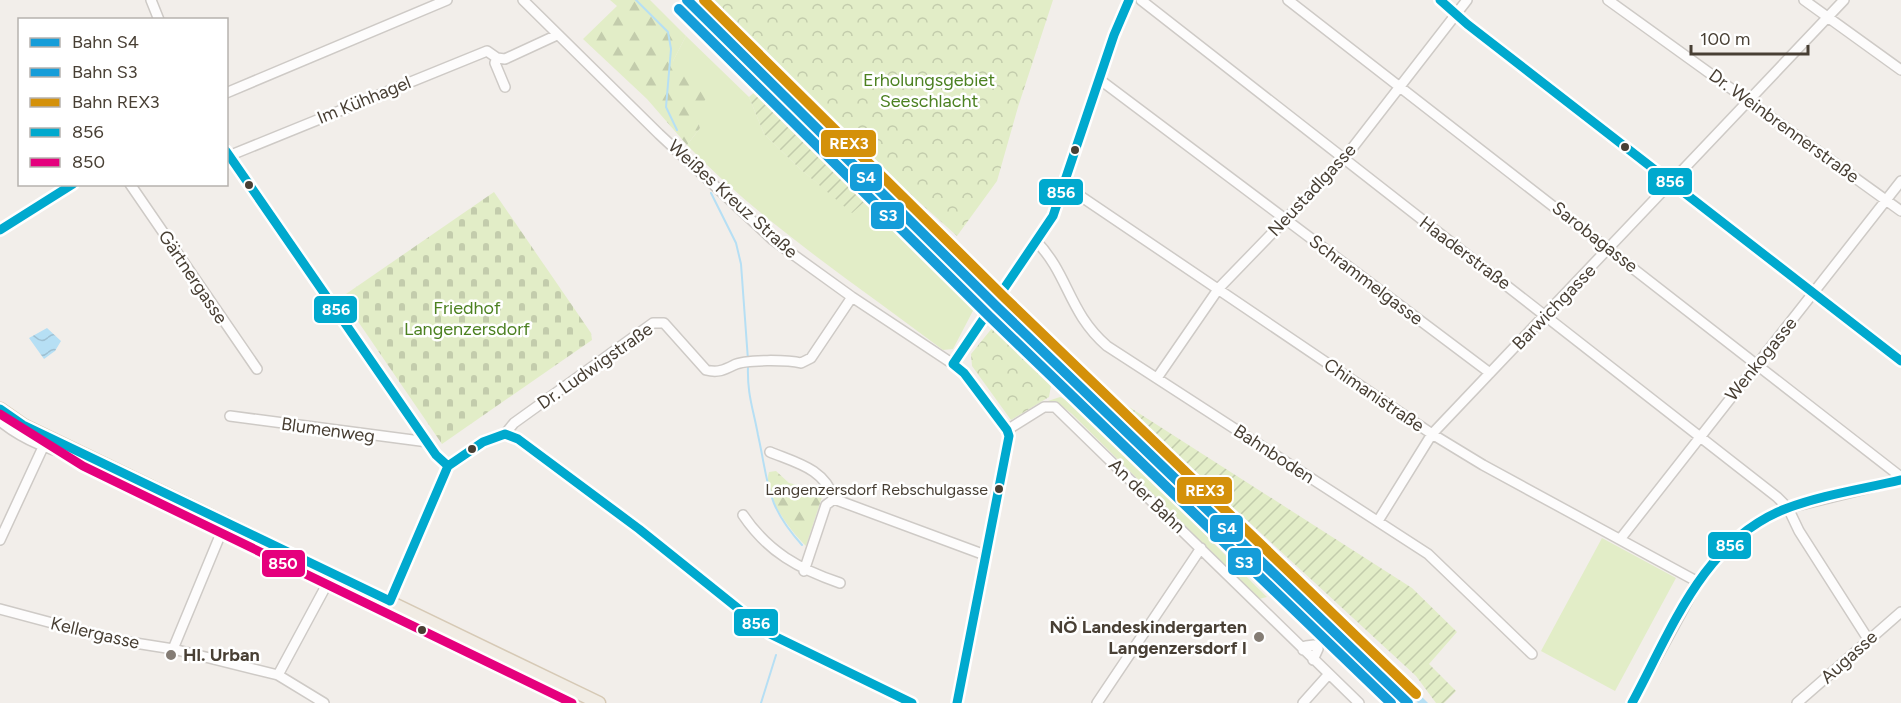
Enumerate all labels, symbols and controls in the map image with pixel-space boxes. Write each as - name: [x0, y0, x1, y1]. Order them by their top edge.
- legend: [18, 18, 228, 186]
- scale bar: [1691, 18, 1808, 56]
- text: 100 m: [1700, 28, 1750, 50]
- text: Bahn S4: [72, 31, 139, 53]
- text: Bahn S3: [72, 61, 138, 83]
- street label: Dr. Weinbrennerstraße: [1705, 64, 1863, 188]
- park label: Erholungsgebiet Seeschlacht: [863, 69, 995, 112]
- street label: Im Kühhagel: [314, 71, 414, 129]
- text: Bahn REX3: [72, 91, 159, 113]
- text: 856: [72, 121, 104, 143]
- line badge: REX3: [820, 129, 877, 158]
- text: REX3: [829, 134, 869, 153]
- street label: Weißes Kreuz Straße: [664, 135, 802, 263]
- street label: Neustadlgasse: [1263, 139, 1361, 241]
- unlabelled marker: [1619, 141, 1631, 153]
- unlabelled marker: [1069, 144, 1081, 156]
- text: 850: [72, 151, 105, 173]
- line badge: S4: [849, 163, 883, 192]
- line badge: 856: [1647, 167, 1693, 196]
- text: S4: [856, 168, 876, 187]
- text: 856: [1656, 172, 1684, 191]
- line badge: 856: [1038, 178, 1084, 206]
- unlabelled marker: [243, 179, 255, 191]
- text: 856: [1047, 183, 1075, 202]
- street label: Sarobagasse: [1548, 197, 1642, 277]
- line badge: S3: [870, 201, 905, 230]
- text: S3: [879, 206, 897, 225]
- street label: Haaderstraße: [1415, 211, 1515, 295]
- street label: Gärtnergasse: [154, 226, 232, 328]
- street label: Schrammelgasse: [1305, 230, 1427, 330]
- street label: Barwichgasse: [1508, 259, 1600, 354]
- line badge: 856: [313, 295, 358, 324]
- park label: Friedhof Langenzersdorf: [404, 297, 530, 340]
- text: 856: [322, 300, 350, 319]
- street label: Wenkogasse: [1720, 312, 1802, 405]
- street label: Dr. Ludwigstraße: [533, 318, 657, 414]
- street label: Chimanistraße: [1320, 353, 1429, 437]
- street label: Blumenweg: [280, 413, 376, 447]
- street label: Bahnboden: [1230, 420, 1318, 488]
- unlabelled marker: [466, 443, 478, 455]
- street label: An der Bahn: [1104, 454, 1190, 538]
- line badge: REX3: [1176, 476, 1233, 505]
- place label: Langenzersdorf Rebschulgasse: [765, 480, 988, 499]
- text: REX3: [1185, 481, 1225, 500]
- marker: Langenzersdorf Rebschulgasse: [993, 483, 1005, 495]
- line badge: S4: [1209, 514, 1244, 543]
- text: S4: [1217, 519, 1237, 538]
- line badge: 856: [1707, 531, 1752, 560]
- text: 856: [1716, 536, 1744, 555]
- line badge: S3: [1227, 547, 1262, 576]
- line badge: 850: [261, 549, 306, 578]
- text: S3: [1235, 553, 1253, 572]
- text: 850: [268, 554, 298, 573]
- line badge: 856: [733, 608, 779, 637]
- street label: Kellergasse: [48, 612, 142, 654]
- text: 856: [742, 614, 770, 633]
- place label: NÖ Landeskindergarten Langenzersdorf I: [1049, 616, 1247, 659]
- unlabelled marker: [416, 624, 428, 636]
- street label: Augasse: [1816, 626, 1882, 688]
- marker: NÖ Landeskindergarten Langenzersdorf I: [1252, 630, 1266, 644]
- place label: Hl. Urban: [183, 644, 260, 666]
- marker: Hl. Urban: [164, 648, 178, 662]

